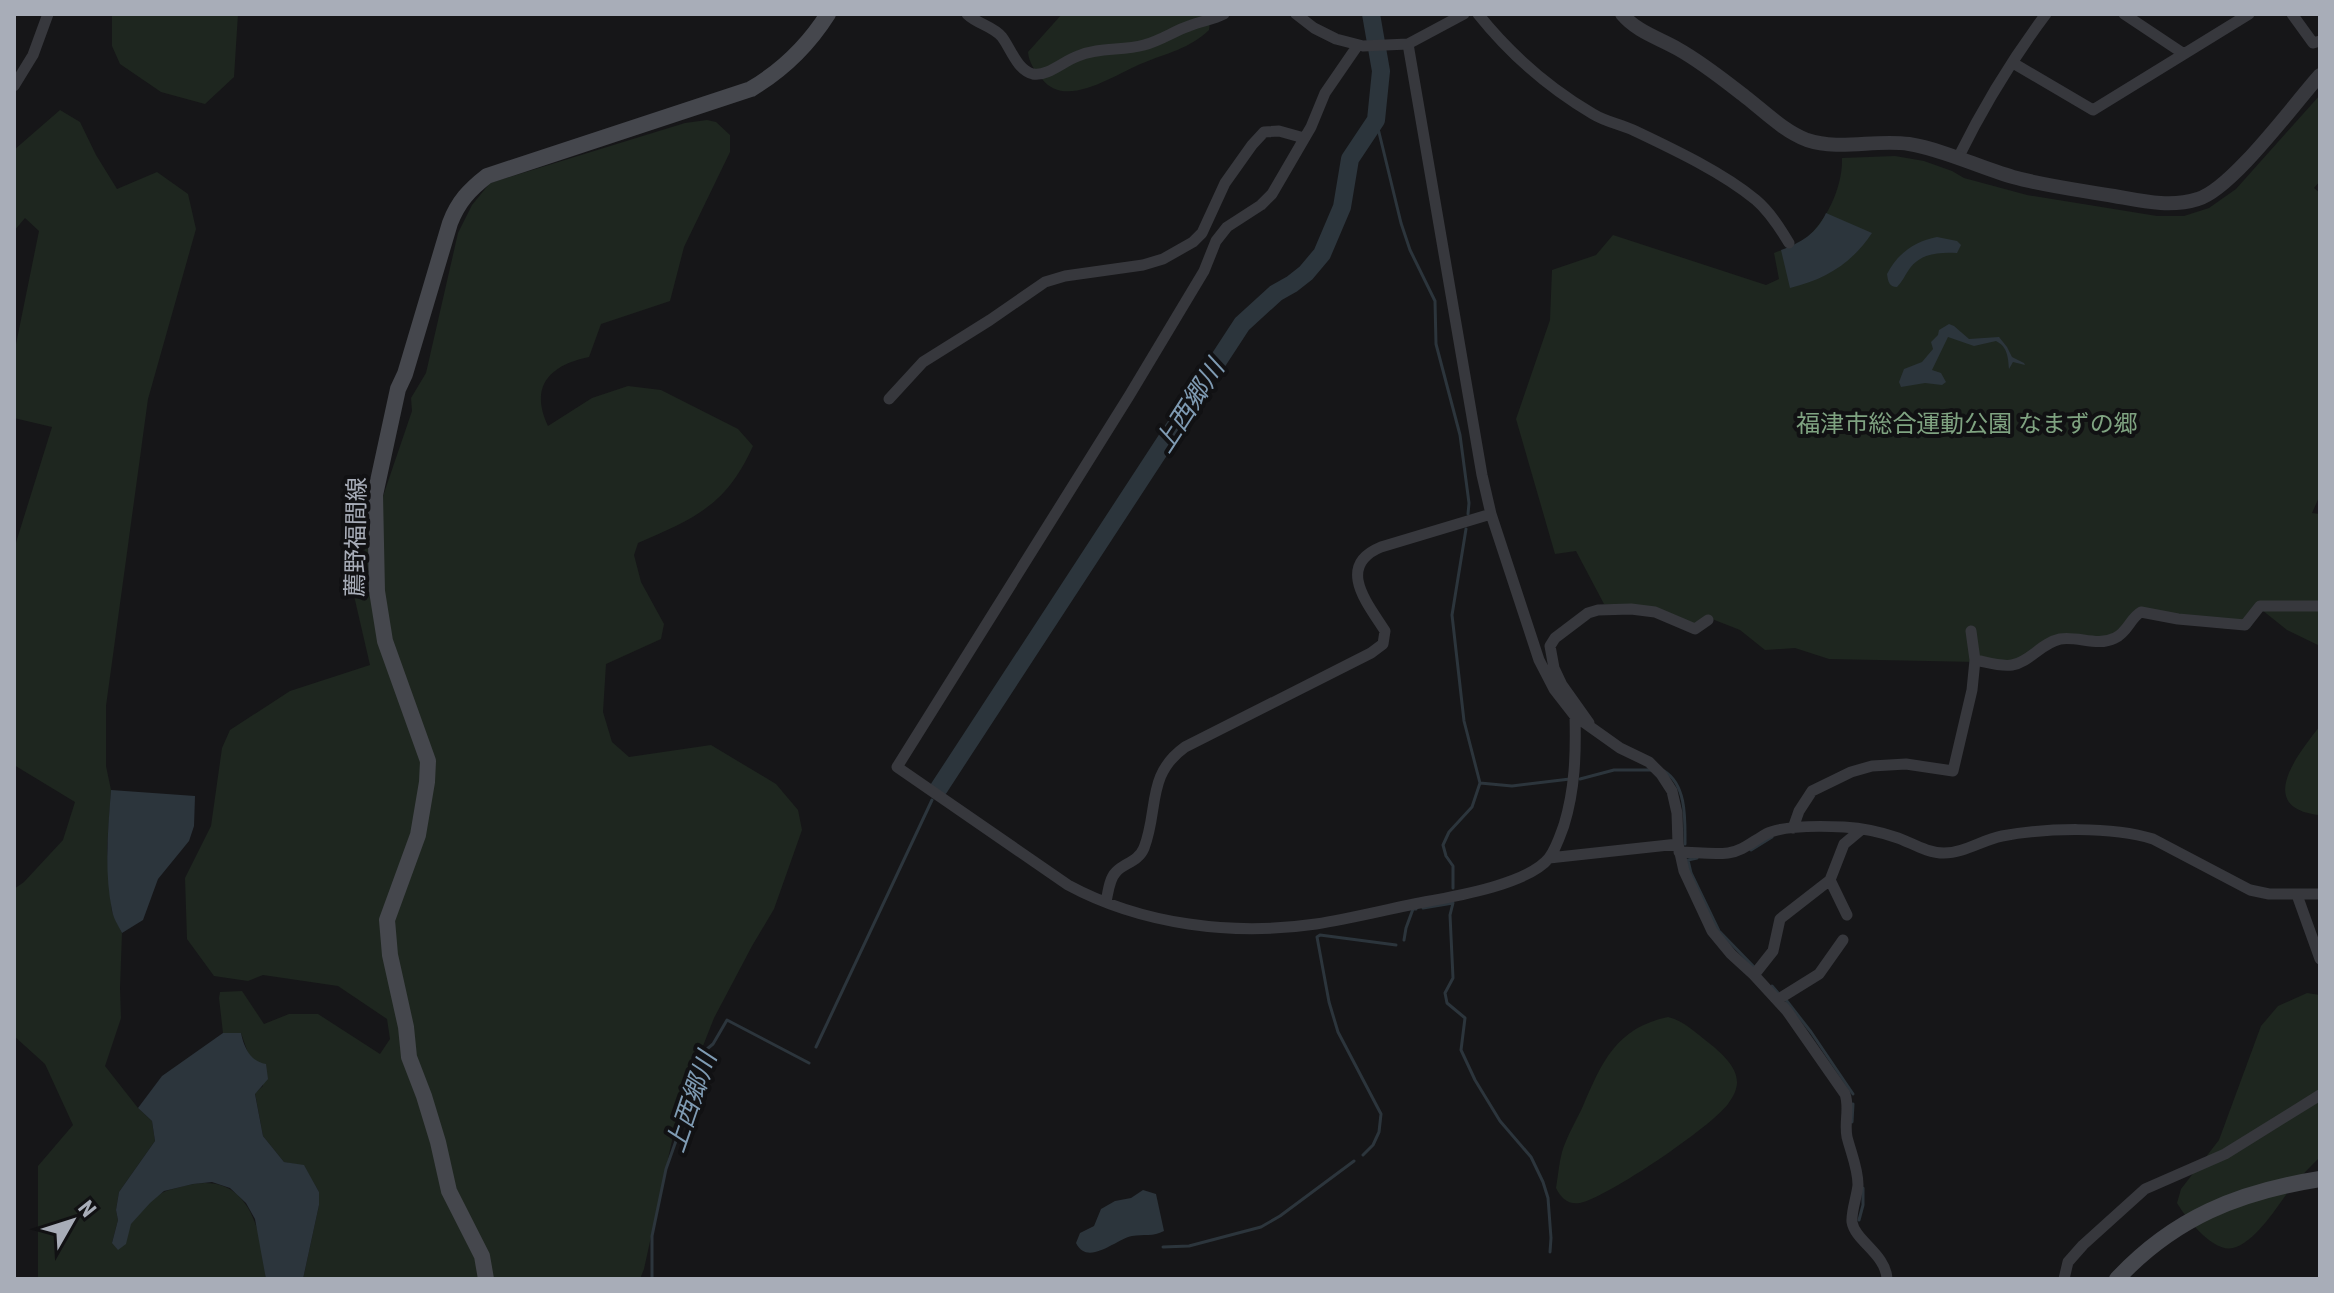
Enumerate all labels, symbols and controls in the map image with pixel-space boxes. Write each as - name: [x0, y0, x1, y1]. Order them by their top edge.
- water label: 上西郷川: [1148, 352, 1232, 458]
- park label: 福津市総合運動公園 なまずの郷: [1796, 410, 2138, 438]
- street label: 薦野福間線: [341, 477, 371, 597]
- water label: 上西郷川: [660, 1045, 723, 1156]
- north arrow: [32, 1181, 112, 1261]
- text: N: [73, 1196, 101, 1222]

